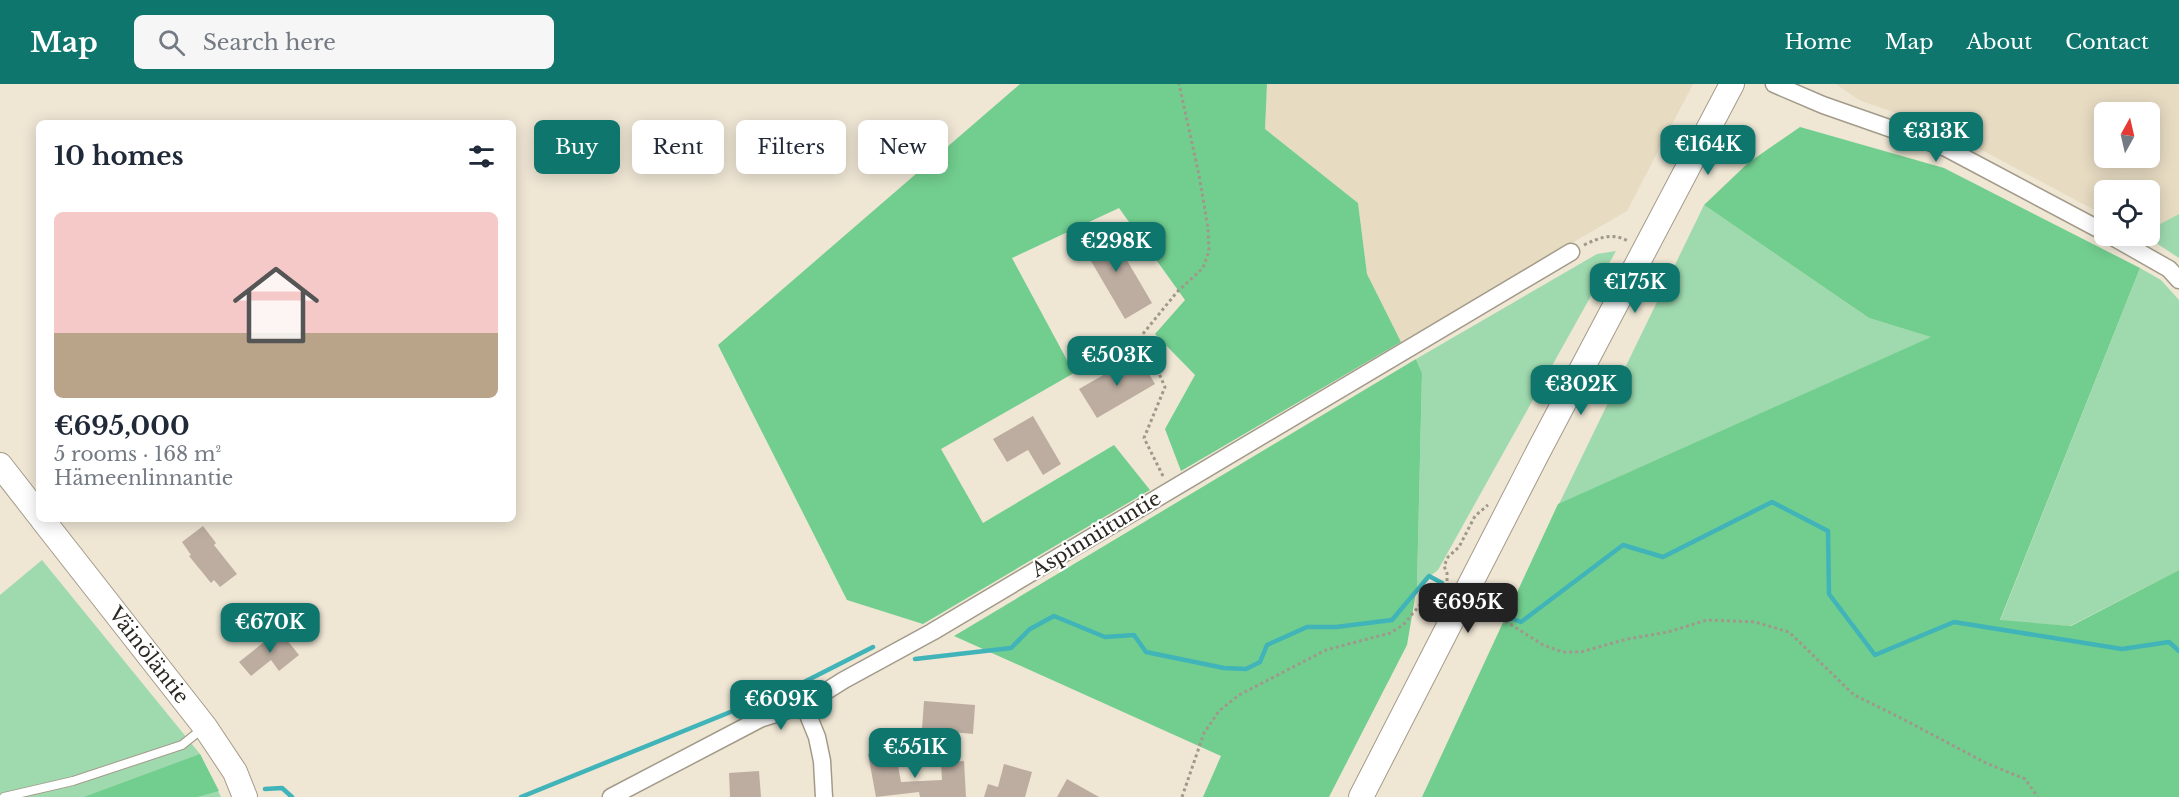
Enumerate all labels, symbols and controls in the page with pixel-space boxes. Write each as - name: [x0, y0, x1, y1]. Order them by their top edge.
- search box: [134, 15, 554, 69]
- text: Map: [30, 25, 98, 60]
- icon: search: [155, 26, 188, 59]
- text: Search here: [203, 29, 336, 56]
- text: Home: [1785, 29, 1852, 55]
- text: Map: [1885, 29, 1933, 55]
- text: About: [1966, 29, 2032, 55]
- text: Contact: [2065, 29, 2149, 55]
- north arrow: [2094, 102, 2160, 168]
- map controls: [2094, 102, 2160, 246]
- pin: €313K: [1894, 112, 1978, 163]
- text: €313K: [1903, 119, 1969, 143]
- chip: Buy: [534, 120, 620, 174]
- chip: Rent: [632, 120, 724, 174]
- chip: Filters: [736, 120, 846, 174]
- chip: New: [858, 120, 948, 174]
- pin: €164K: [1666, 125, 1750, 176]
- text: €164K: [1674, 132, 1742, 156]
- text: 10 homes: [54, 140, 184, 172]
- icon: filters: [465, 140, 498, 173]
- button: locate: [2094, 180, 2160, 246]
- pin: €298K: [1074, 222, 1158, 273]
- text: €298K: [1081, 229, 1151, 253]
- icon: home: [222, 251, 330, 359]
- pin: €175K: [1593, 263, 1677, 314]
- text: €175K: [1604, 270, 1666, 294]
- pin: €503K: [1075, 336, 1159, 387]
- text: €503K: [1081, 343, 1153, 367]
- pin: €302K: [1539, 365, 1623, 416]
- text: €302K: [1545, 372, 1617, 396]
- text: €695,000: [54, 410, 190, 442]
- text: 5 rooms · 168 m²: [54, 442, 221, 466]
- text: Hämeenlinnantie: [54, 466, 233, 490]
- street label: Aspinniituntie: [1026, 486, 1165, 583]
- pin: €695K: [1426, 583, 1510, 634]
- text: €695K: [1433, 590, 1503, 614]
- street label: Väinöläntie: [103, 601, 194, 708]
- pin: €670K: [228, 603, 312, 654]
- text: €670K: [235, 610, 305, 634]
- pin: €609K: [739, 680, 823, 731]
- text: €609K: [744, 687, 818, 711]
- pin: €551K: [873, 728, 957, 779]
- text: €551K: [883, 735, 947, 759]

